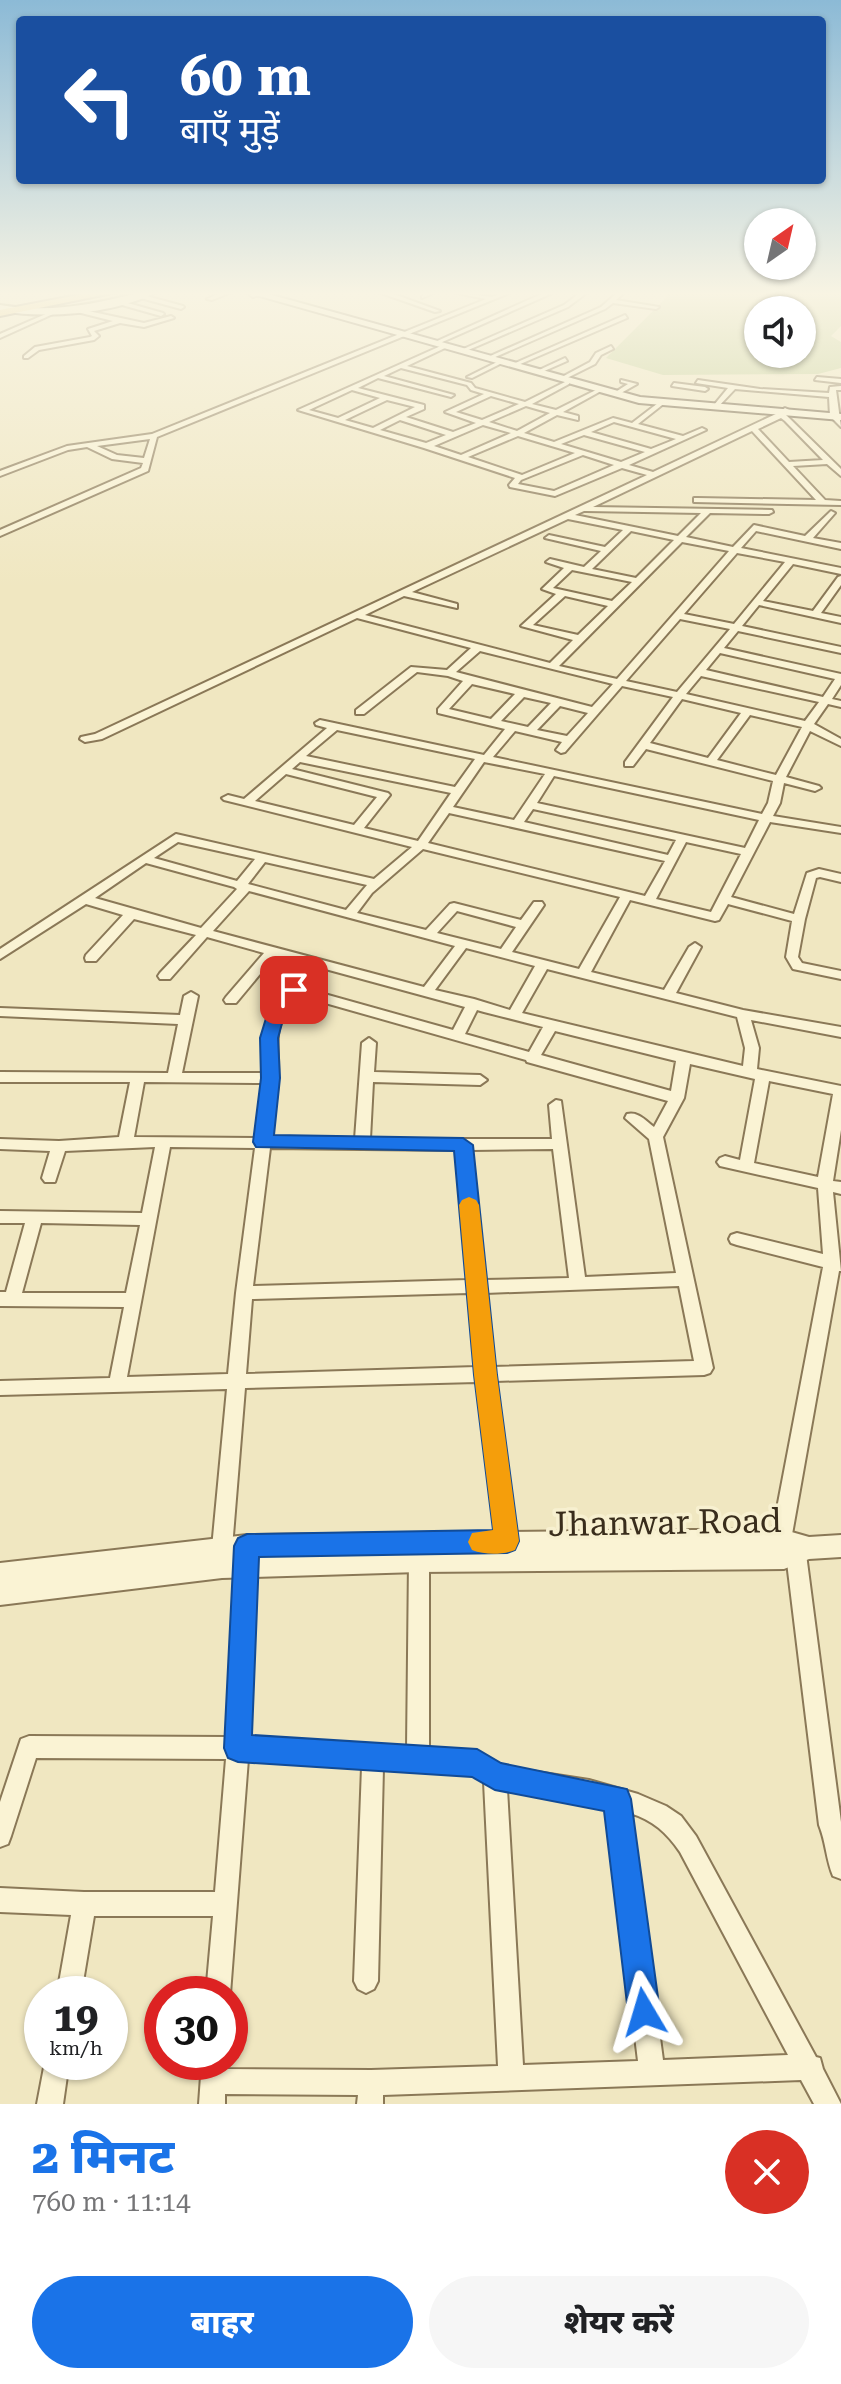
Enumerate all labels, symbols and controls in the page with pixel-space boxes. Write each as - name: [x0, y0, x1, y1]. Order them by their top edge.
- text: 60 m: [180, 43, 311, 109]
- icon: left: [48, 48, 152, 152]
- text: बाएँ मुड़ें: [180, 110, 280, 152]
- north arrow: [744, 208, 816, 280]
- map controls: [744, 208, 816, 368]
- button: sound: [744, 296, 816, 368]
- pin: [260, 956, 328, 1024]
- icon: arrive: [272, 968, 316, 1012]
- street label: Jhanwar Road: [548, 1500, 782, 1544]
- position arrow: [602, 1970, 686, 2054]
- speed limit sign: 30: [144, 1976, 248, 2080]
- text: 19: [54, 1994, 98, 2041]
- text: km/h: [49, 2036, 103, 2060]
- text: 2 मिनट: [32, 2129, 174, 2185]
- button: close: [725, 2130, 809, 2214]
- text: 760 m · 11:14: [32, 2187, 191, 2217]
- button: बाहर: [32, 2276, 413, 2368]
- button: शेयर करें: [429, 2276, 809, 2368]

